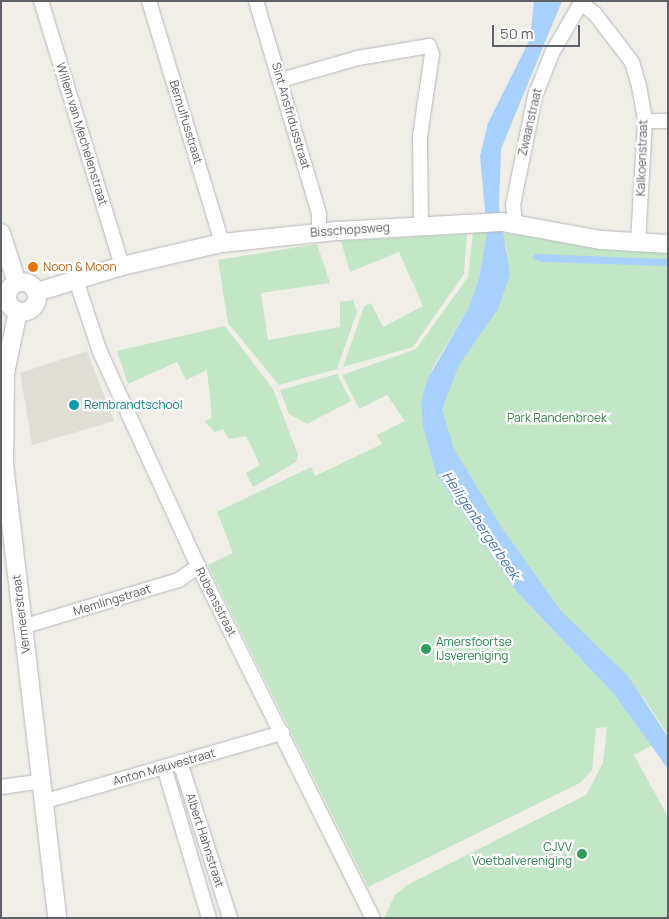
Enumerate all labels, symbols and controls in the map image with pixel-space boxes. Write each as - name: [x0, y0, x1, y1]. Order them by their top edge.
- scale bar: [494, 15, 582, 47]
- text: 50 m: [500, 23, 534, 44]
- street label: Willem van Mechelenstraat: [53, 61, 111, 207]
- street label: Sint Ansfridusstraat: [269, 61, 313, 171]
- street label: Bernulfusstraat: [166, 78, 206, 166]
- street label: Zwaanstraat: [515, 87, 545, 157]
- street label: Kalkoenstraat: [633, 119, 651, 197]
- street label: Bisschopsweg: [310, 220, 390, 240]
- place label: Noon & Moon: [43, 260, 117, 274]
- marker: Noon & Moon: [27, 261, 39, 273]
- place label: Rembrandtschool: [84, 398, 183, 412]
- marker: Rembrandtschool: [68, 399, 80, 411]
- park label: Park Randenbroek: [507, 411, 607, 425]
- water label: Heiligenbergerbeek: [439, 468, 523, 582]
- street label: Rubensstraat: [192, 565, 240, 639]
- street label: Vermeerstraat: [9, 574, 33, 654]
- street label: Memlingstraat: [72, 581, 152, 619]
- place label: Amersfoortse IJsvereniging: [436, 635, 512, 663]
- marker: Amersfoortse IJsvereniging: [420, 643, 432, 655]
- street label: Anton Mauvestraat: [111, 745, 217, 789]
- street label: Albert Hahnstraat: [183, 791, 227, 889]
- place label: CJVV Voetbalvereniging: [472, 840, 572, 868]
- marker: CJVV Voetbalvereniging: [576, 848, 588, 860]

